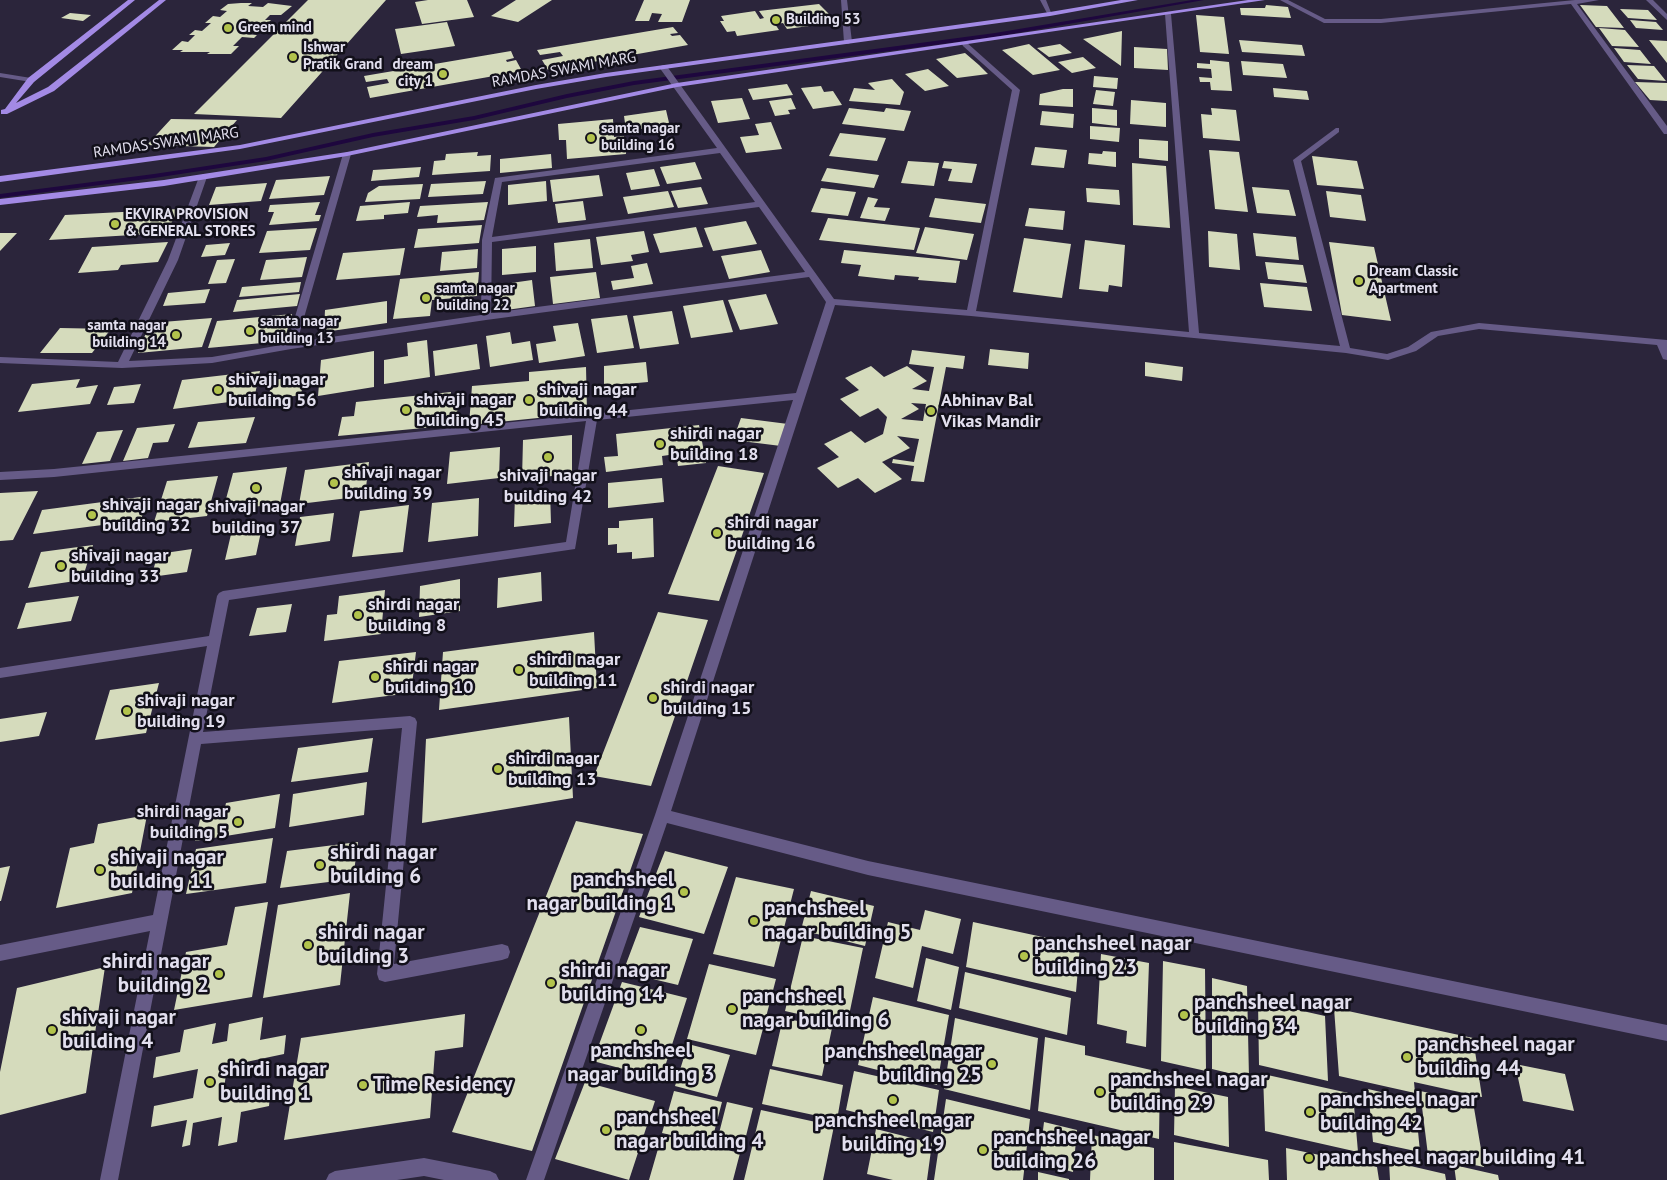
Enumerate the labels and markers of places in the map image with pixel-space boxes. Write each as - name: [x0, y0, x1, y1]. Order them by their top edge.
- place label: Building 53: [786, 11, 861, 29]
- marker: Building 53: [770, 14, 782, 26]
- place label: Green mind: [238, 19, 312, 37]
- marker: Green mind: [222, 22, 234, 34]
- place label: Ishwar Pratik Grand: [303, 39, 382, 74]
- marker: Ishwar Pratik Grand: [287, 51, 299, 63]
- place label: dream city 1: [393, 56, 433, 91]
- marker: dream city 1: [437, 68, 449, 80]
- place label: samta nagar building 16: [601, 120, 680, 155]
- marker: samta nagar building 16: [585, 132, 597, 144]
- place label: EKVIRA PROVISION & GENERAL STORES: [125, 206, 255, 241]
- marker: EKVIRA PROVISION & GENERAL STORES: [109, 218, 121, 230]
- place label: Dream Classic Apartment: [1369, 263, 1458, 298]
- marker: Dream Classic Apartment: [1353, 275, 1365, 287]
- place label: samta nagar building 22: [436, 280, 515, 315]
- marker: samta nagar building 22: [420, 292, 432, 304]
- place label: samta nagar building 13: [260, 313, 339, 348]
- place label: samta nagar building 14: [87, 317, 166, 352]
- marker: samta nagar building 13: [244, 325, 256, 337]
- marker: samta nagar building 14: [170, 329, 182, 341]
- place label: shivaji nagar building 56: [228, 369, 326, 412]
- place label: shivaji nagar building 44: [539, 379, 637, 422]
- marker: shivaji nagar building 56: [212, 384, 224, 396]
- place label: shivaji nagar building 45: [416, 389, 514, 432]
- place label: Abhinav Bal Vikas Mandir: [941, 390, 1041, 432]
- marker: shivaji nagar building 44: [523, 394, 535, 406]
- marker: shivaji nagar building 45: [400, 404, 412, 416]
- marker: Abhinav Bal Vikas Mandir: [925, 405, 937, 417]
- place label: shirdi nagar building 18: [670, 423, 761, 466]
- marker: shirdi nagar building 18: [654, 438, 666, 450]
- marker: shivaji nagar building 42: [542, 451, 554, 463]
- place label: shivaji nagar building 39: [344, 462, 442, 504]
- place label: shivaji nagar building 42: [499, 465, 597, 508]
- marker: shivaji nagar building 39: [328, 477, 340, 489]
- marker: shivaji nagar building 37: [250, 482, 262, 494]
- place label: shivaji nagar building 32: [102, 494, 200, 536]
- place label: shivaji nagar building 37: [207, 496, 305, 538]
- marker: shivaji nagar building 32: [86, 509, 98, 521]
- place label: shirdi nagar building 16: [727, 512, 818, 554]
- marker: shirdi nagar building 16: [711, 527, 723, 539]
- place label: shivaji nagar building 33: [71, 545, 169, 588]
- marker: shivaji nagar building 33: [55, 560, 67, 572]
- place label: shirdi nagar building 8: [368, 594, 459, 636]
- marker: shirdi nagar building 8: [352, 609, 364, 621]
- place label: shirdi nagar building 11: [529, 649, 620, 692]
- place label: shirdi nagar building 10: [385, 656, 476, 699]
- marker: shirdi nagar building 11: [513, 664, 525, 676]
- marker: shirdi nagar building 10: [369, 671, 381, 683]
- place label: shirdi nagar building 15: [663, 677, 754, 720]
- place label: shivaji nagar building 19: [137, 690, 235, 732]
- marker: shirdi nagar building 15: [647, 692, 659, 704]
- marker: shivaji nagar building 19: [121, 705, 133, 717]
- place label: shirdi nagar building 13: [508, 748, 599, 791]
- marker: shirdi nagar building 13: [492, 763, 504, 775]
- place label: shirdi nagar building 5: [137, 801, 228, 844]
- marker: shirdi nagar building 5: [232, 816, 244, 828]
- place label: shirdi nagar building 6: [330, 840, 437, 890]
- place label: shivaji nagar building 11: [110, 845, 224, 895]
- marker: shirdi nagar building 6: [314, 859, 326, 871]
- marker: shivaji nagar building 11: [94, 864, 106, 876]
- place label: panchsheel nagar building 1: [527, 867, 674, 917]
- marker: panchsheel nagar building 1: [678, 886, 690, 898]
- place label: panchsheel nagar building 5: [764, 896, 911, 946]
- marker: panchsheel nagar building 5: [748, 915, 760, 927]
- place label: shirdi nagar building 3: [318, 920, 425, 970]
- place label: panchsheel nagar building 23: [1034, 931, 1192, 981]
- marker: shirdi nagar building 3: [302, 939, 314, 951]
- place label: shirdi nagar building 2: [102, 949, 209, 999]
- marker: panchsheel nagar building 23: [1018, 950, 1030, 962]
- place label: shirdi nagar building 14: [561, 958, 668, 1008]
- marker: shirdi nagar building 2: [213, 968, 225, 980]
- marker: shirdi nagar building 14: [545, 977, 557, 989]
- place label: panchsheel nagar building 6: [742, 984, 889, 1034]
- place label: panchsheel nagar building 34: [1194, 990, 1352, 1040]
- marker: panchsheel nagar building 6: [726, 1003, 738, 1015]
- place label: shivaji nagar building 4: [62, 1005, 176, 1055]
- marker: panchsheel nagar building 34: [1178, 1009, 1190, 1021]
- marker: shivaji nagar building 4: [46, 1024, 58, 1036]
- marker: panchsheel nagar building 3: [635, 1024, 647, 1036]
- place label: panchsheel nagar building 44: [1417, 1032, 1575, 1082]
- place label: panchsheel nagar building 3: [567, 1038, 715, 1088]
- place label: panchsheel nagar building 25: [824, 1039, 982, 1089]
- marker: panchsheel nagar building 44: [1401, 1051, 1413, 1063]
- place label: shirdi nagar building 1: [220, 1057, 327, 1107]
- marker: panchsheel nagar building 25: [986, 1058, 998, 1070]
- place label: panchsheel nagar building 29: [1110, 1067, 1268, 1117]
- place label: Time Residency: [373, 1072, 512, 1098]
- marker: shirdi nagar building 1: [204, 1076, 216, 1088]
- marker: Time Residency: [357, 1079, 369, 1091]
- marker: panchsheel nagar building 29: [1094, 1086, 1106, 1098]
- place label: panchsheel nagar building 42: [1320, 1087, 1478, 1137]
- marker: panchsheel nagar building 19: [887, 1094, 899, 1106]
- place label: panchsheel nagar building 4: [616, 1105, 763, 1155]
- marker: panchsheel nagar building 42: [1304, 1106, 1316, 1118]
- place label: panchsheel nagar building 19: [814, 1108, 972, 1158]
- marker: panchsheel nagar building 4: [600, 1124, 612, 1136]
- place label: panchsheel nagar building 26: [993, 1125, 1151, 1175]
- marker: panchsheel nagar building 26: [977, 1144, 989, 1156]
- place label: panchsheel nagar building 41: [1319, 1145, 1585, 1171]
- marker: panchsheel nagar building 41: [1303, 1152, 1315, 1164]

